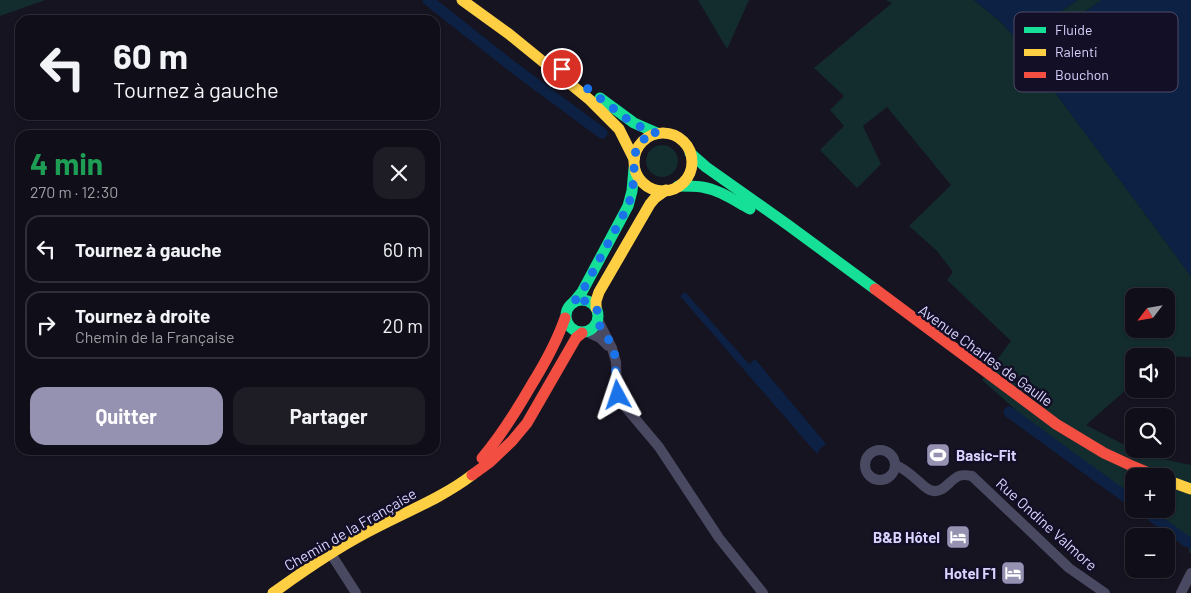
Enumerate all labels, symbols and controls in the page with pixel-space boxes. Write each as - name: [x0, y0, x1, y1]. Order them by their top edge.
- legend: [1014, 12, 1178, 92]
- text: Fluide: [1055, 21, 1092, 38]
- text: 60 m: [113, 34, 188, 76]
- icon: left: [30, 35, 95, 100]
- text: Ralenti: [1055, 43, 1098, 60]
- pin: [541, 48, 583, 90]
- icon: arrive: [548, 55, 576, 83]
- text: Bouchon: [1055, 66, 1109, 83]
- text: Tournez à gauche: [113, 76, 279, 102]
- text: 4 min: [30, 145, 103, 181]
- button: close: [373, 147, 425, 199]
- text: 270 m · 12:30: [30, 182, 118, 201]
- icon: left: [32, 235, 60, 263]
- text: Tournez à gauche: [75, 238, 222, 261]
- text: 60 m: [383, 238, 423, 261]
- north arrow: [1125, 288, 1175, 338]
- map controls: [1125, 288, 1175, 578]
- street label: Avenue Charles de Gaulle: [915, 300, 1057, 410]
- text: Tournez à droite: [75, 304, 211, 327]
- icon: right: [32, 311, 60, 339]
- text: 20 m: [383, 314, 423, 337]
- text: Chemin de la Française: [75, 327, 235, 346]
- button: sound: [1125, 348, 1175, 398]
- position arrow: [591, 368, 643, 420]
- button: Quitter: [30, 387, 223, 445]
- button: Partager: [233, 387, 425, 445]
- button: search: [1125, 408, 1175, 458]
- sports icon: Basic-Fit: [925, 442, 951, 468]
- place label: Basic-Fit: [956, 446, 1017, 464]
- button: +: [1125, 468, 1175, 518]
- street label: Rue Ondine Valmore: [993, 474, 1101, 574]
- street label: Chemin de la Française: [281, 484, 419, 574]
- hotel icon: B&B Hôtel: [945, 524, 971, 550]
- place label: B&B Hôtel: [873, 528, 940, 546]
- button: −: [1125, 528, 1175, 578]
- hotel icon: Hotel F1: [1000, 560, 1026, 586]
- place label: Hotel F1: [944, 564, 996, 582]

